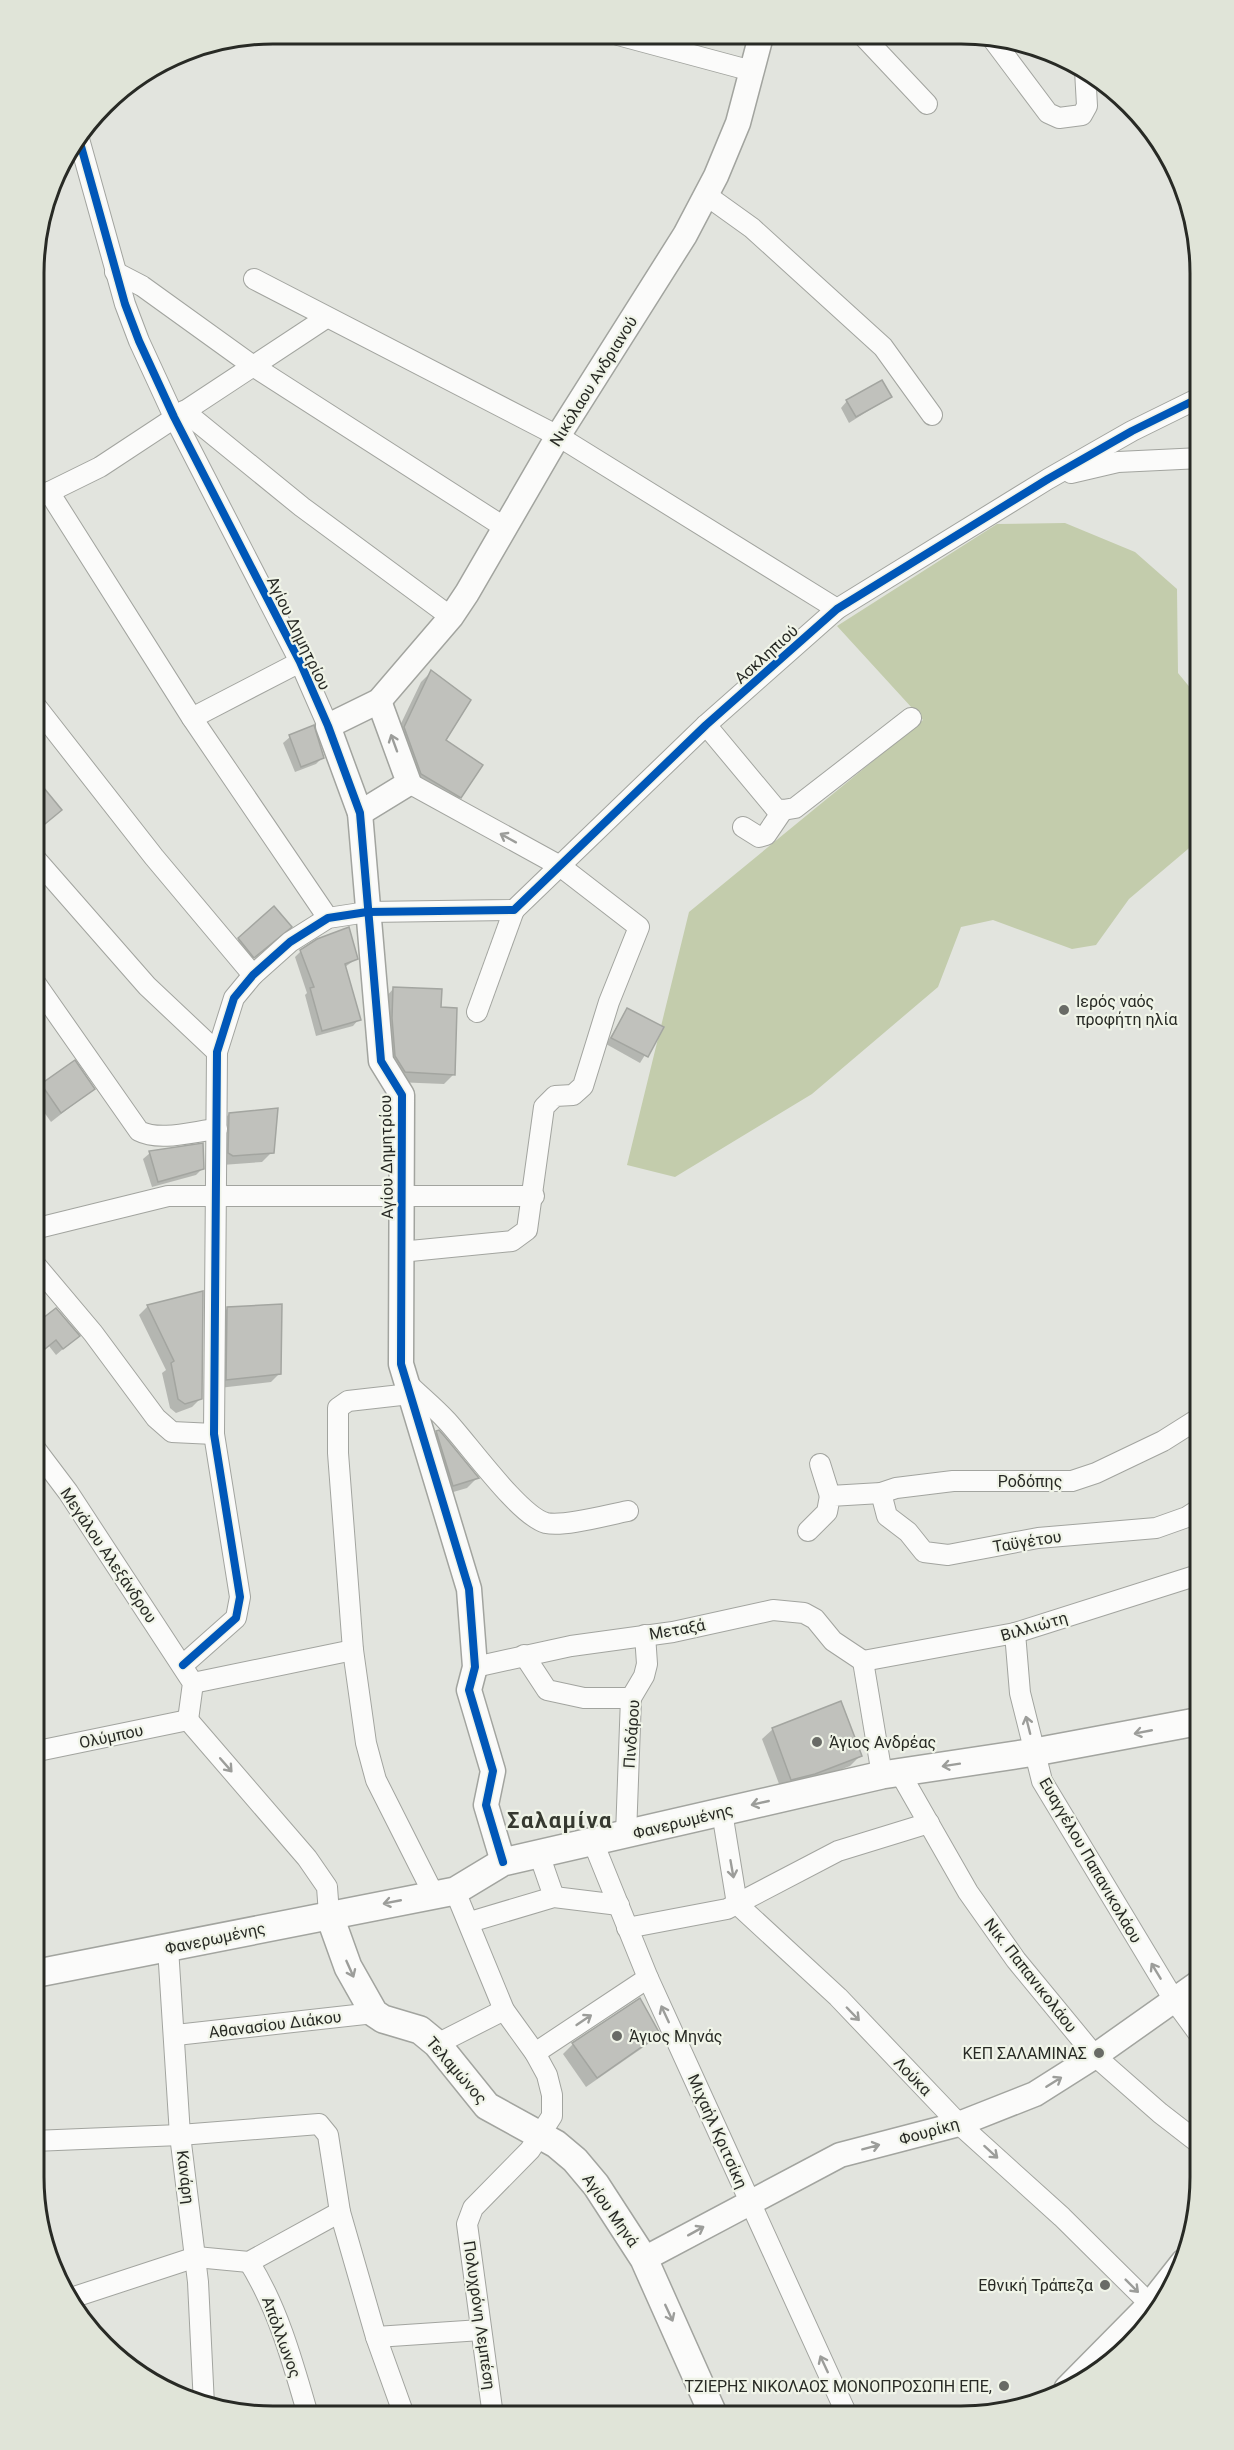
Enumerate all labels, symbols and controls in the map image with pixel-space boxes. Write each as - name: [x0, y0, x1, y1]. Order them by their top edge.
- street label: Νικόλαου Ανδριανού: [546, 313, 641, 450]
- street label: Αγίου Δημητρίου: [263, 573, 334, 693]
- street label: Ασκληπιού: [731, 621, 802, 688]
- one-way arrow: [388, 734, 399, 753]
- one-way arrow: [500, 832, 518, 843]
- place label: Ιερός ναός προφήτη ηλία: [1076, 992, 1178, 1029]
- marker: Ιερός ναός προφήτη ηλία: [1057, 1003, 1071, 1017]
- street label: Αγίου Δημητρίου: [376, 1095, 397, 1219]
- street label: Ροδόπης: [998, 1472, 1062, 1491]
- street label: Μεγάλου Αλεξάνδρου: [56, 1484, 161, 1626]
- street label: Ταϋγέτου: [991, 1527, 1063, 1556]
- street label: Βιλλιώτη: [998, 1608, 1070, 1645]
- street label: Μεταξά: [648, 1615, 707, 1644]
- street label: Πινδάρου: [620, 1699, 643, 1769]
- one-way arrow: [1022, 1716, 1034, 1735]
- street label: Ολύμπου: [77, 1720, 145, 1753]
- one-way arrow: [1134, 1727, 1153, 1738]
- place label: Άγιος Ανδρέας: [829, 1733, 936, 1752]
- marker: Άγιος Ανδρέας: [810, 1735, 824, 1749]
- one-way arrow: [219, 1757, 233, 1772]
- one-way arrow: [942, 1760, 961, 1771]
- street label: Ευαγγέλου Παπανικολάου: [1035, 1774, 1146, 1946]
- one-way arrow: [751, 1798, 770, 1809]
- street label: Φανερωμένης: [631, 1800, 735, 1843]
- district label: Σαλαμίνα: [507, 1808, 613, 1833]
- one-way arrow: [726, 1859, 737, 1879]
- one-way arrow: [383, 1897, 402, 1908]
- street label: Νικ. Παπανικολάου: [980, 1915, 1081, 2036]
- street label: Φανερωμένης: [163, 1919, 267, 1958]
- one-way arrow: [344, 1959, 356, 1977]
- one-way arrow: [1150, 1963, 1162, 1980]
- one-way arrow: [658, 2005, 670, 2023]
- one-way arrow: [846, 2006, 861, 2021]
- street label: Αθανασίου Διάκου: [208, 2007, 342, 2042]
- one-way arrow: [575, 2014, 592, 2026]
- place label: Άγιος Μηνάς: [629, 2027, 722, 2046]
- marker: Άγιος Μηνάς: [610, 2029, 624, 2043]
- street label: Τελαμώνος: [422, 2033, 491, 2108]
- place label: ΚΕΠ ΣΑΛΑΜΙΝΑΣ: [963, 2044, 1087, 2063]
- marker: ΚΕΠ ΣΑΛΑΜΙΝΑΣ: [1092, 2046, 1106, 2060]
- street label: Λούκα: [890, 2053, 936, 2100]
- street label: Μιχαήλ Κριτσίκη: [684, 2071, 751, 2191]
- one-way arrow: [1045, 2076, 1062, 2088]
- street label: Φουρίκη: [897, 2114, 961, 2149]
- one-way arrow: [861, 2141, 880, 2152]
- one-way arrow: [983, 2145, 998, 2159]
- street label: Κανάρη: [173, 2149, 198, 2205]
- street label: Αγίου Μηνά: [578, 2170, 643, 2250]
- one-way arrow: [687, 2225, 704, 2237]
- street label: Πολυχρόνη Λεμπέση: [460, 2239, 499, 2391]
- place label: Εθνική Τράπεζα: [978, 2276, 1093, 2295]
- marker: Εθνική Τράπεζα: [1098, 2278, 1112, 2292]
- one-way arrow: [1124, 2279, 1139, 2294]
- street label: Απόλλωνος: [258, 2294, 305, 2381]
- one-way arrow: [663, 2303, 675, 2321]
- one-way arrow: [817, 2355, 829, 2373]
- place label: ΤΖΙΕΡΗΣ ΝΙΚΟΛΑΟΣ ΜΟΝΟΠΡΟΣΩΠΗ ΕΠΕ,: [684, 2377, 992, 2396]
- marker: ΤΖΙΕΡΗΣ ΝΙΚΟΛΑΟΣ ΜΟΝΟΠΡΟΣΩΠΗ ΕΠΕ,: [997, 2379, 1011, 2393]

